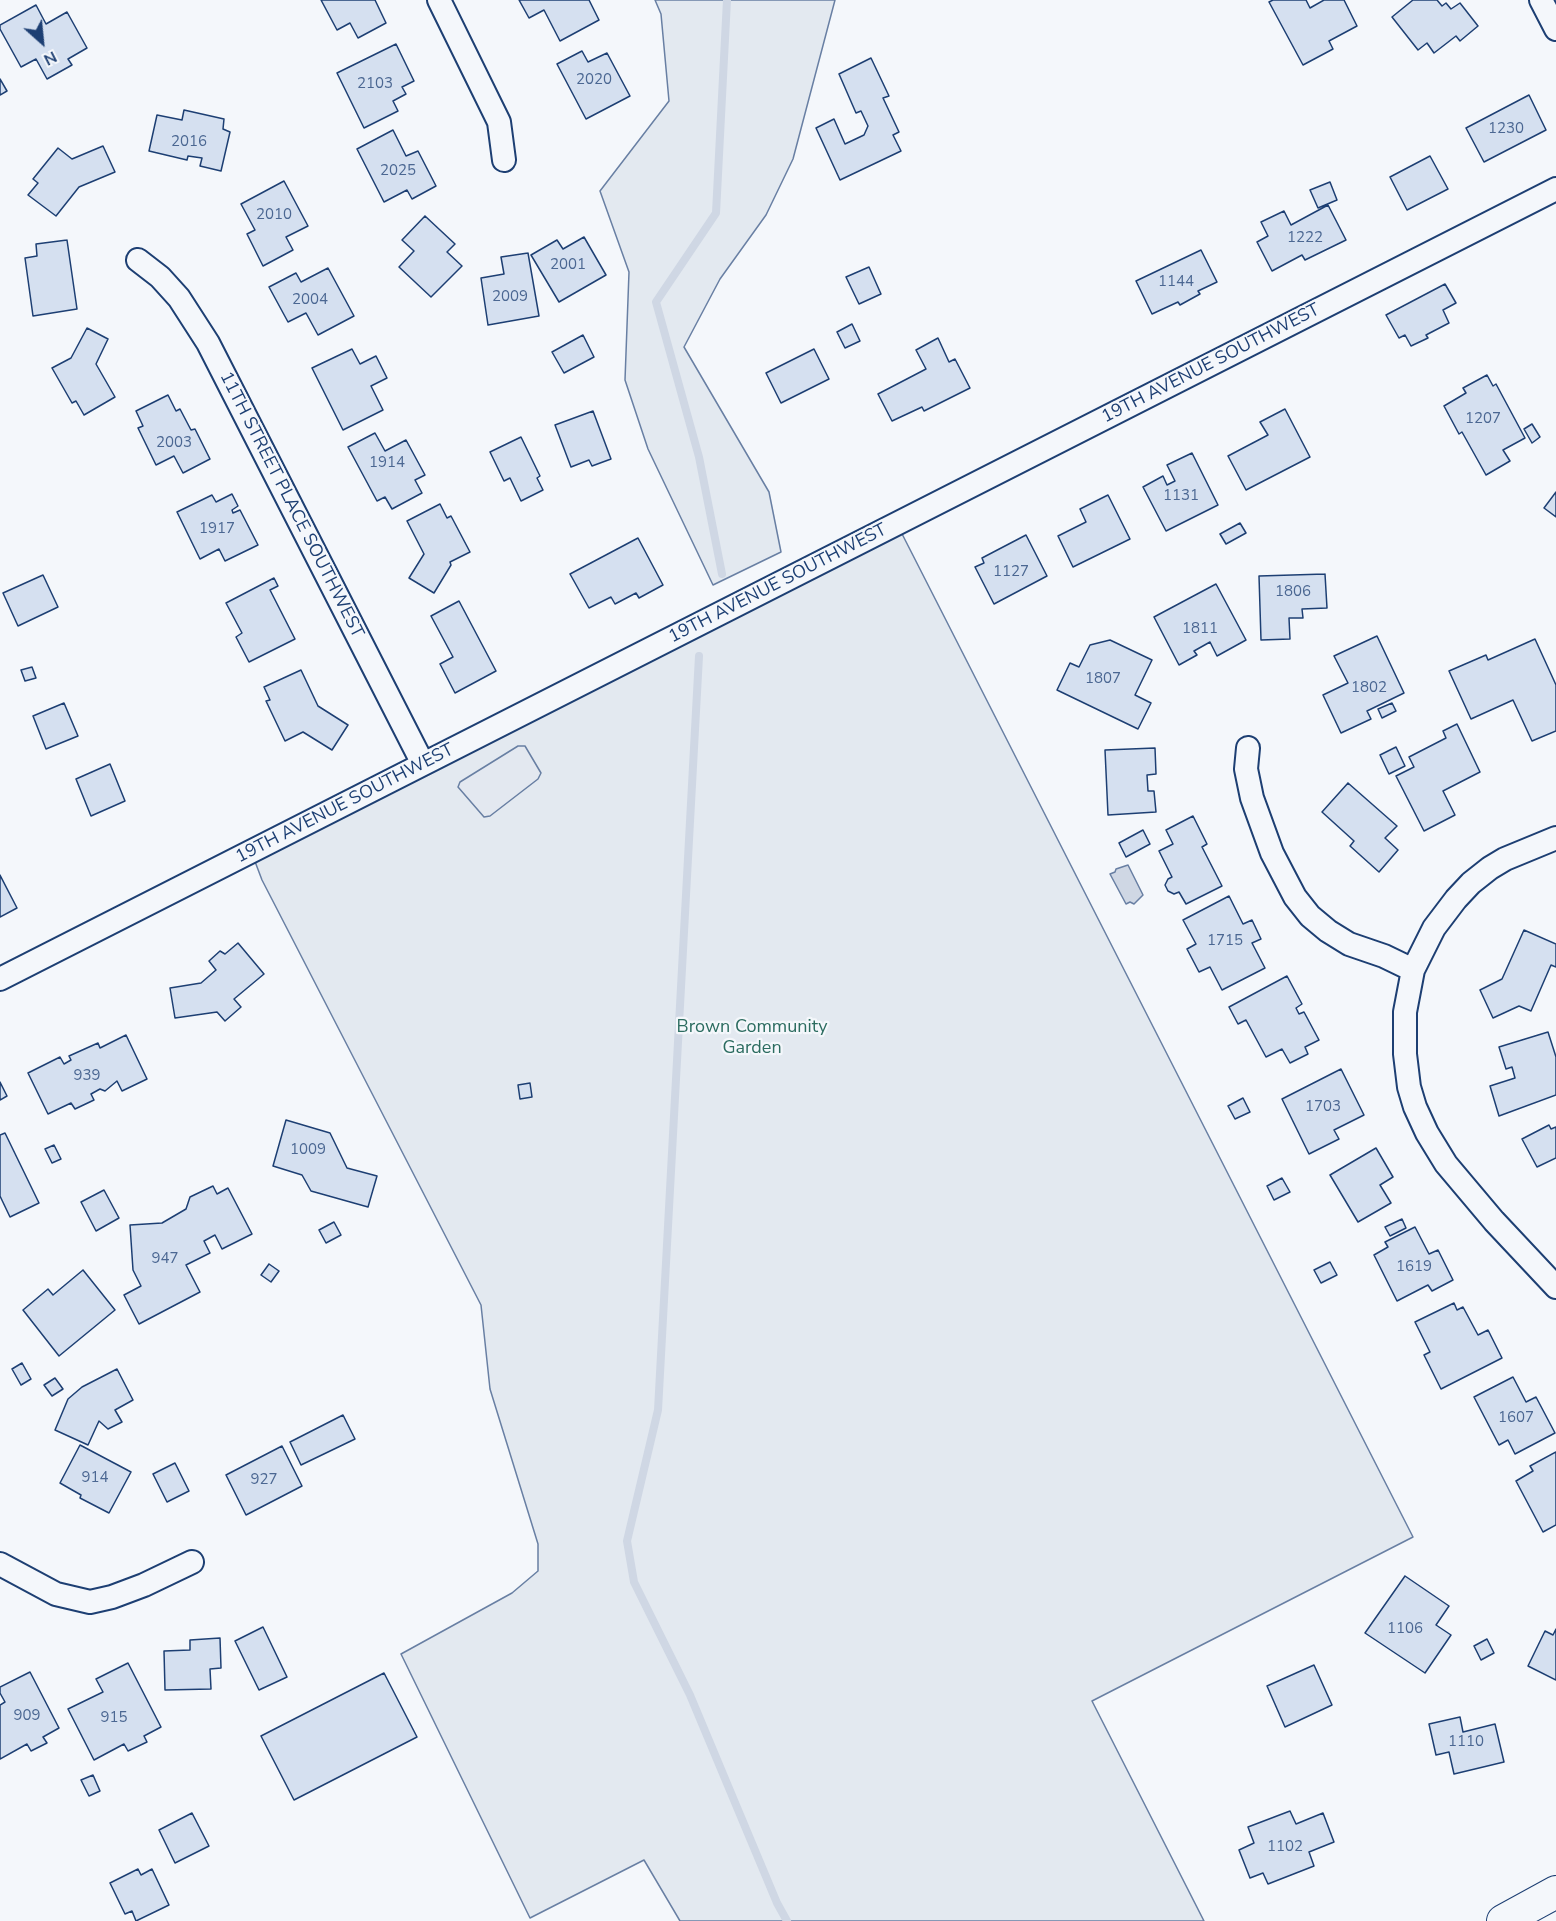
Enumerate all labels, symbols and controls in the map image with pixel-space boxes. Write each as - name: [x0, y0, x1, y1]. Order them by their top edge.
- north arrow: [12, 12, 72, 72]
- text: N: [40, 46, 60, 71]
- house number: 2020: [576, 71, 612, 89]
- house number: 2103: [357, 75, 393, 93]
- house number: 1230: [1488, 120, 1524, 138]
- house number: 2016: [171, 133, 207, 151]
- house number: 2025: [380, 162, 416, 180]
- house number: 2010: [256, 206, 292, 224]
- house number: 1222: [1287, 229, 1323, 247]
- house number: 2001: [550, 256, 586, 274]
- house number: 1144: [1158, 273, 1194, 291]
- house number: 2009: [492, 288, 528, 306]
- house number: 2004: [292, 291, 328, 309]
- street label: 19TH AVENUE SOUTHWEST: [1098, 300, 1324, 428]
- street label: 11TH STREET PLACE SOUTHWEST: [214, 368, 368, 642]
- house number: 1207: [1465, 410, 1501, 428]
- house number: 2003: [156, 434, 192, 452]
- house number: 1914: [369, 454, 405, 472]
- house number: 1131: [1163, 487, 1199, 505]
- house number: 1917: [199, 520, 235, 538]
- street label: 19TH AVENUE SOUTHWEST: [665, 520, 891, 648]
- house number: 1127: [993, 563, 1029, 581]
- house number: 1806: [1275, 583, 1311, 601]
- house number: 1811: [1182, 620, 1218, 638]
- house number: 1807: [1085, 670, 1121, 688]
- house number: 1802: [1351, 679, 1387, 697]
- street label: 19TH AVENUE SOUTHWEST: [232, 740, 458, 868]
- house number: 1715: [1207, 932, 1243, 950]
- park label: Brown Community Garden: [677, 1017, 827, 1060]
- house number: 939: [74, 1067, 100, 1085]
- house number: 1703: [1305, 1098, 1341, 1116]
- house number: 1009: [290, 1141, 326, 1159]
- house number: 947: [152, 1250, 178, 1268]
- house number: 1619: [1396, 1258, 1432, 1276]
- house number: 1607: [1498, 1409, 1534, 1427]
- house number: 914: [82, 1469, 108, 1487]
- house number: 927: [251, 1471, 277, 1489]
- house number: 1106: [1387, 1620, 1423, 1638]
- house number: 909: [14, 1707, 40, 1725]
- house number: 915: [101, 1709, 127, 1727]
- house number: 1110: [1448, 1733, 1484, 1751]
- house number: 1102: [1267, 1838, 1303, 1856]

